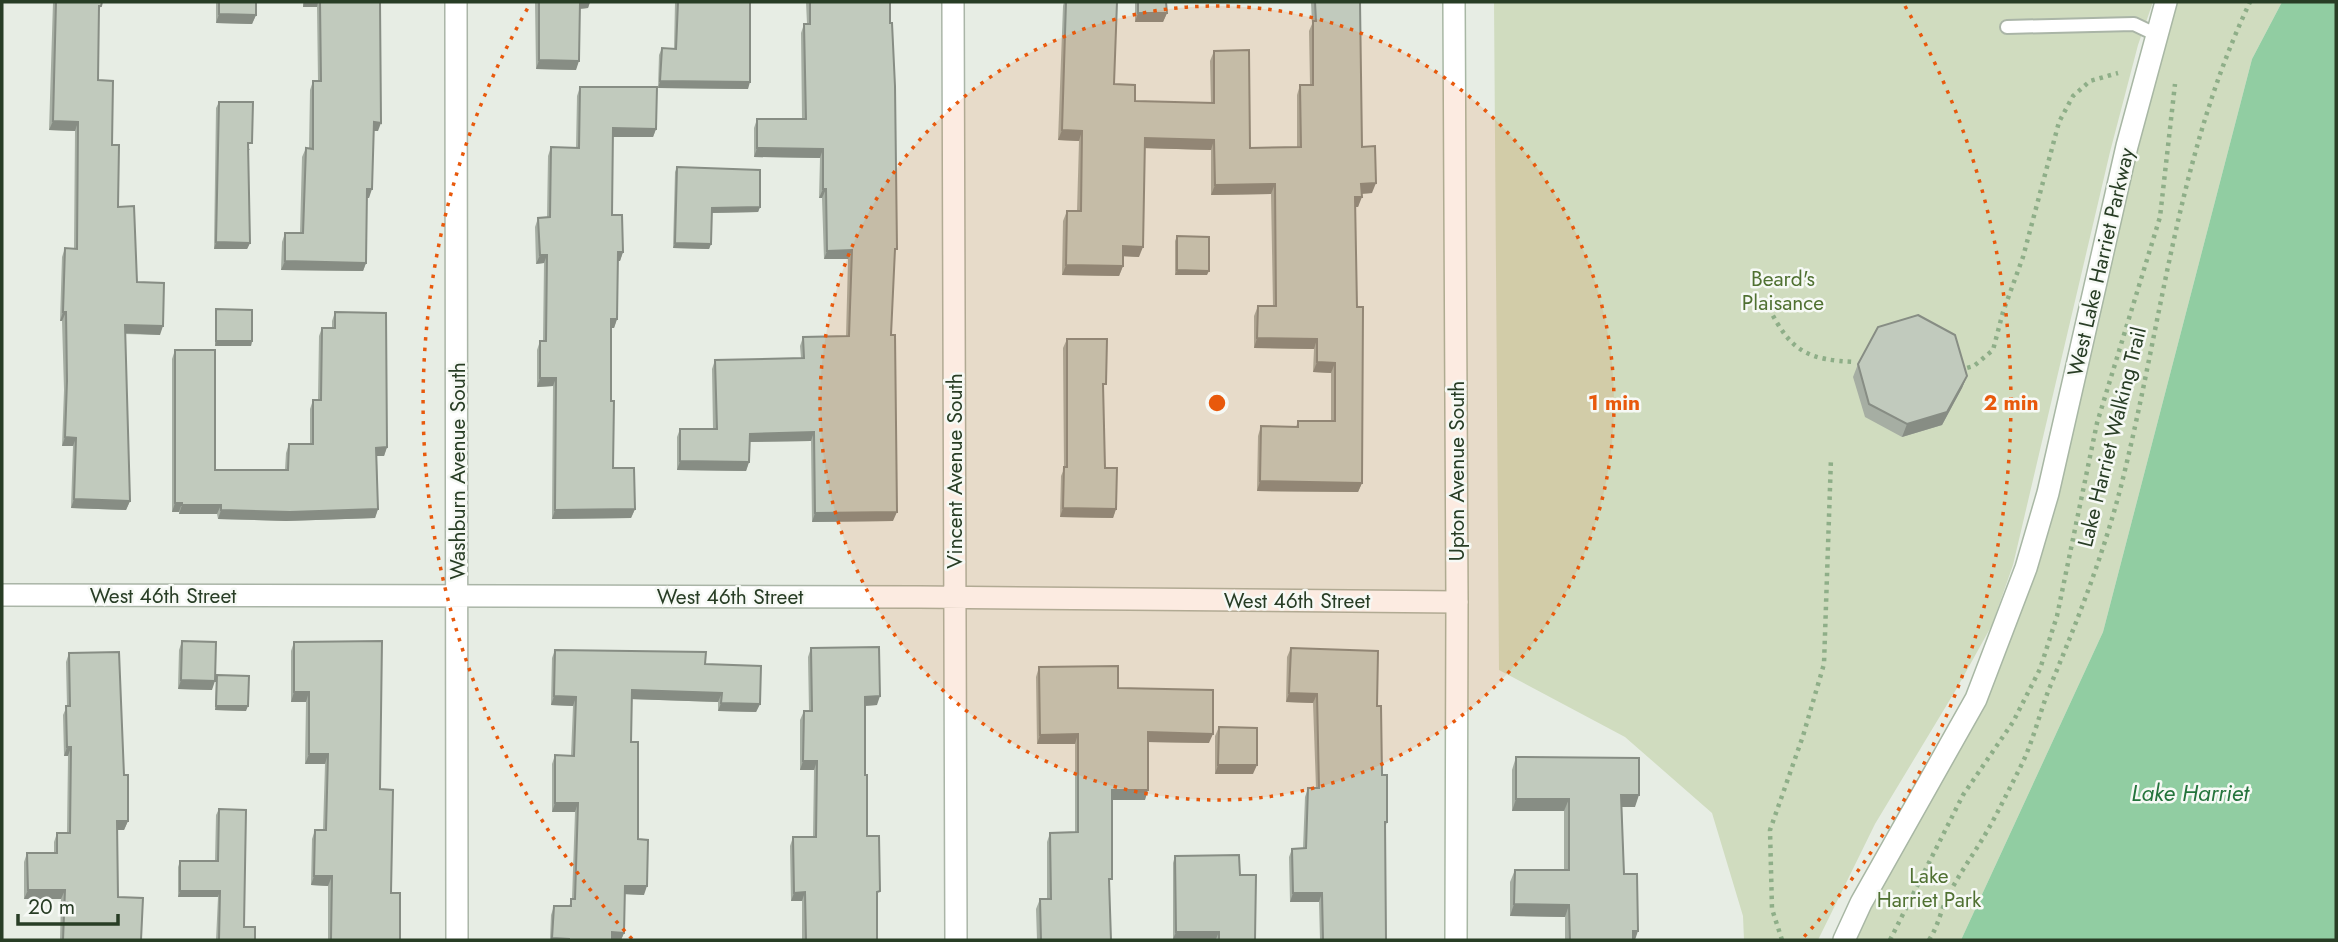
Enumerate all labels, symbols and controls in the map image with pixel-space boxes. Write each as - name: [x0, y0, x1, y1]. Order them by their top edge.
- street label: West Lake Harriet Parkway: [2060, 144, 2142, 379]
- park label: Beard's Plaisance: [1742, 264, 1824, 318]
- street label: Lake Harriet Walking Trail: [2070, 324, 2154, 550]
- street label: Washburn Avenue South: [443, 362, 473, 580]
- street label: Vincent Avenue South: [940, 373, 970, 569]
- street label: Upton Avenue South: [1442, 381, 1472, 561]
- text: 1 min: [1588, 388, 1640, 418]
- text: 2 min: [1983, 388, 2039, 418]
- centre of rings: [1205, 391, 1229, 415]
- street label: West 46th Street: [90, 581, 236, 611]
- street label: West 46th Street: [657, 582, 803, 612]
- street label: West 46th Street: [1224, 586, 1370, 616]
- water label: Lake Harriet: [2131, 776, 2250, 810]
- park label: Lake Harriet Park: [1877, 861, 1982, 915]
- scale bar: [18, 883, 117, 927]
- text: 20 m: [28, 892, 75, 922]

